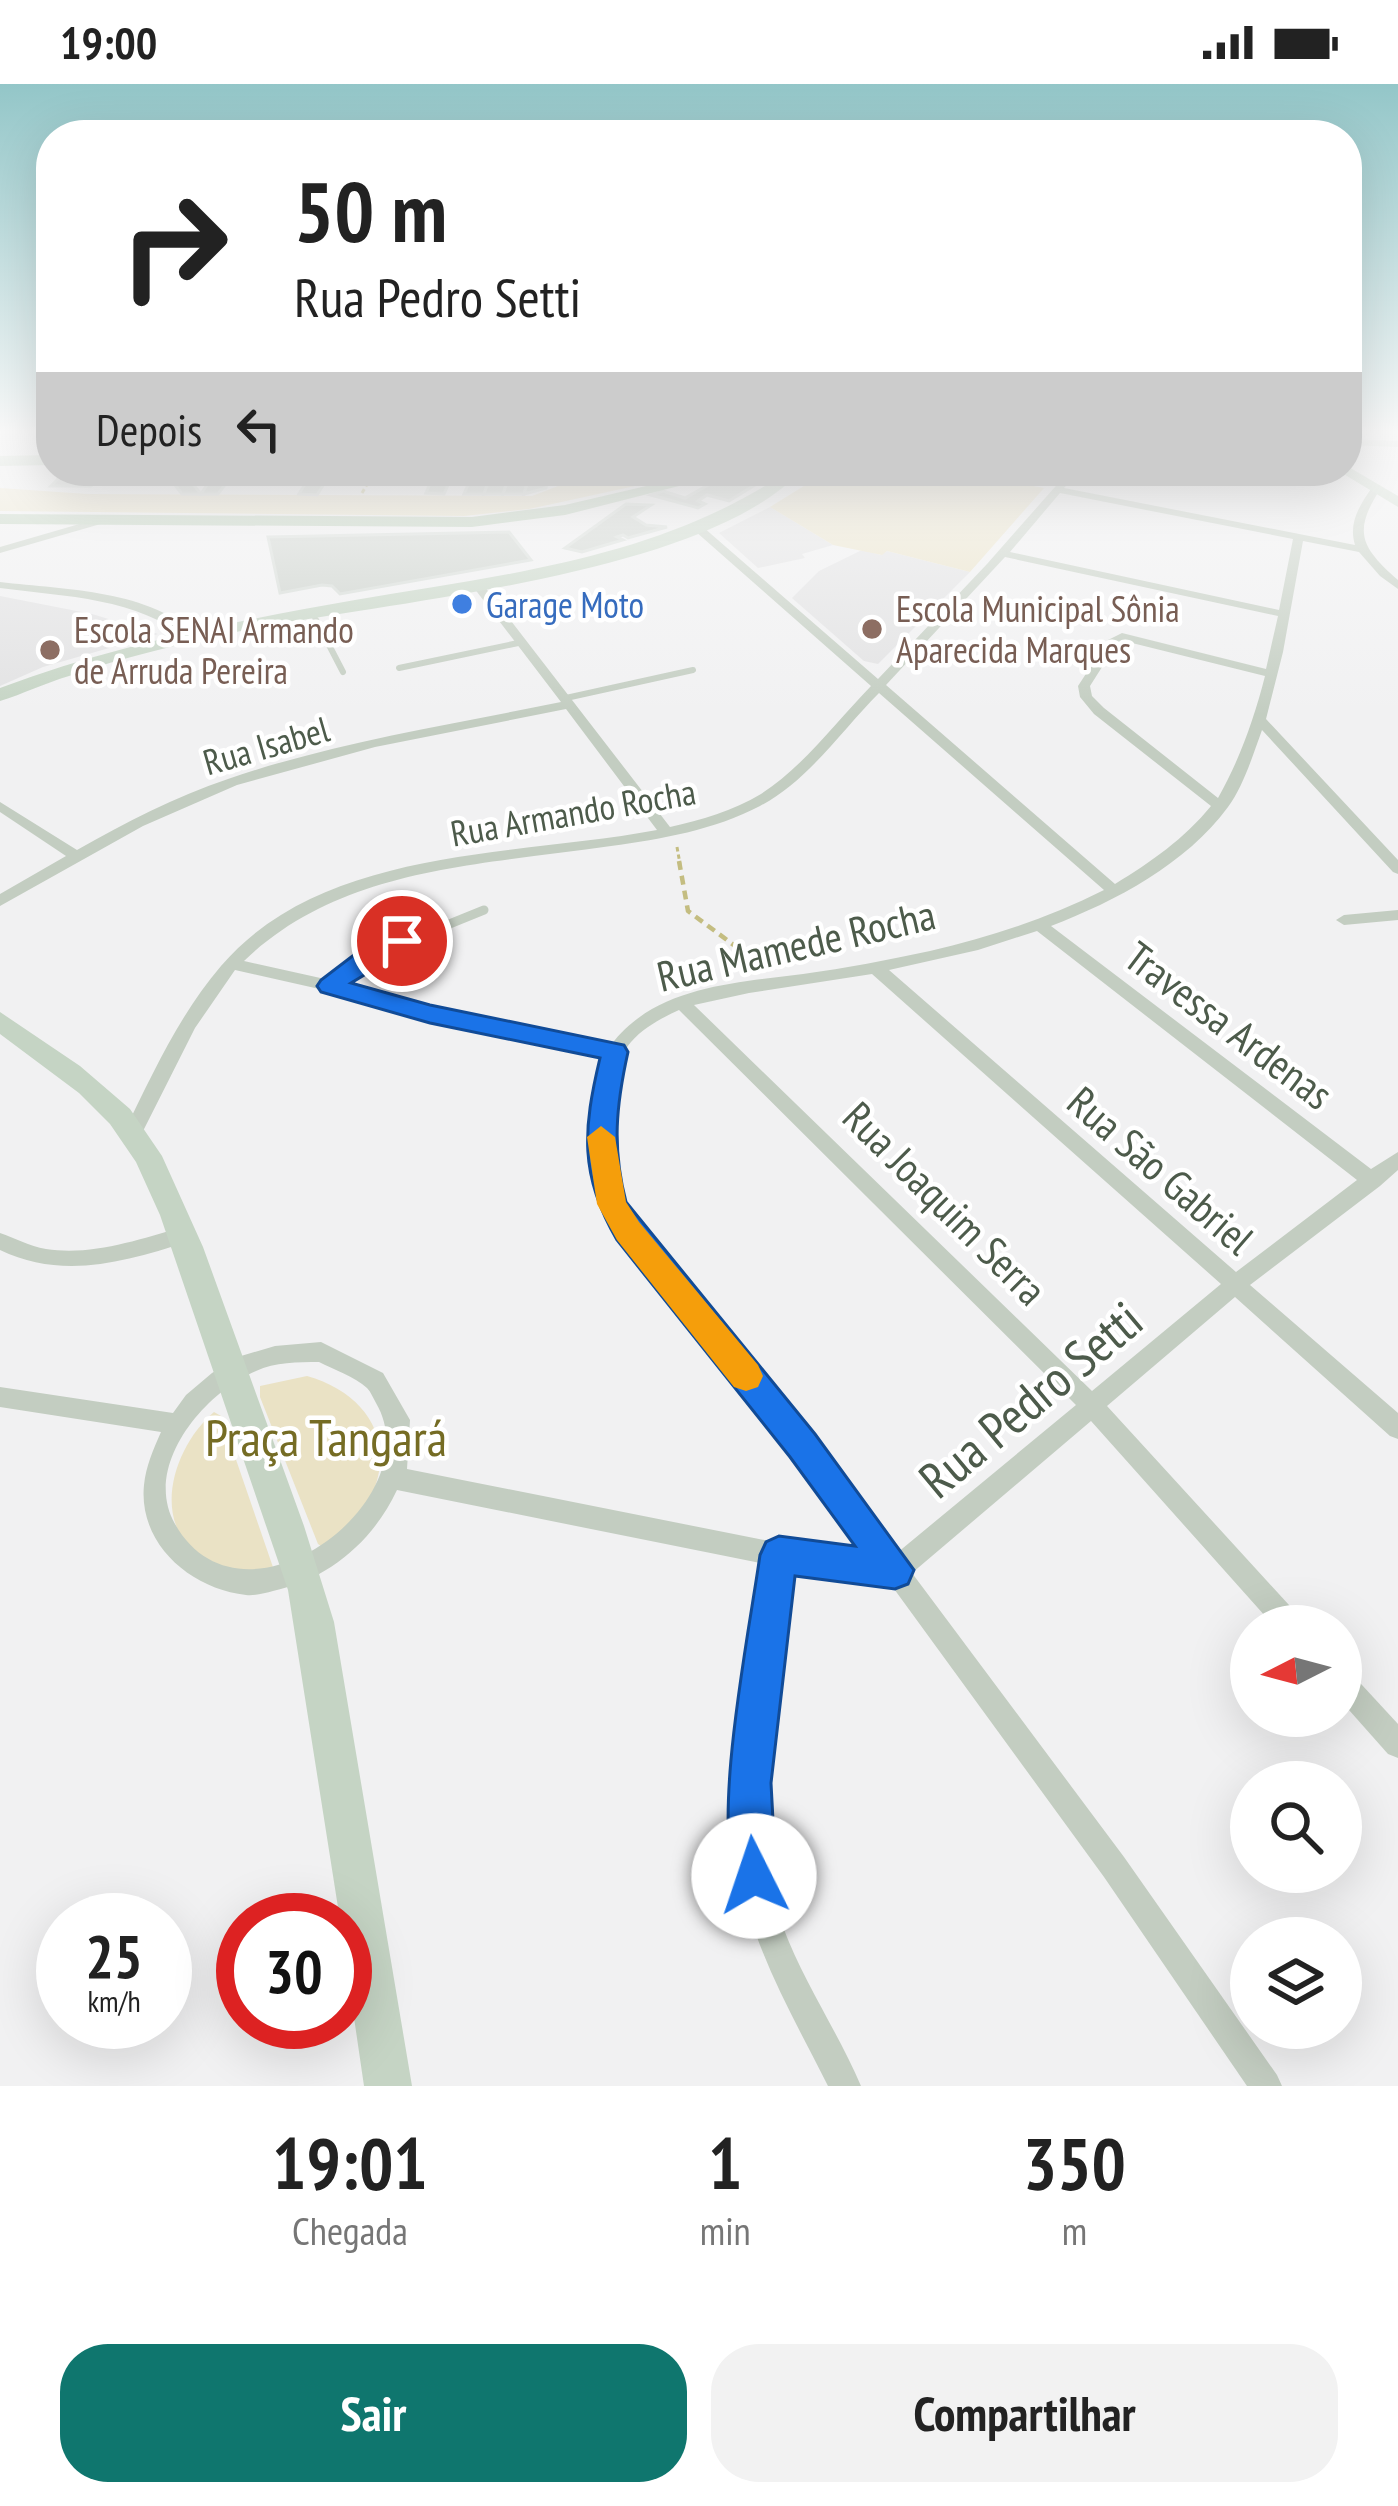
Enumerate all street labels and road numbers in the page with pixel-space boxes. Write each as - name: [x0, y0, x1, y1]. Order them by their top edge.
- street label: Rua Isabel: [198, 704, 335, 785]
- street label: Rua Armando Rocha: [447, 767, 699, 857]
- street label: Rua Mamede Rocha: [652, 886, 940, 1004]
- street label: Travessa Ardenas: [1114, 929, 1344, 1121]
- street label: Rua São Gabriel: [1056, 1074, 1266, 1266]
- street label: Rua Joaquim Serra: [831, 1089, 1059, 1317]
- street label: Rua Pedro Setti: [905, 1287, 1155, 1511]

